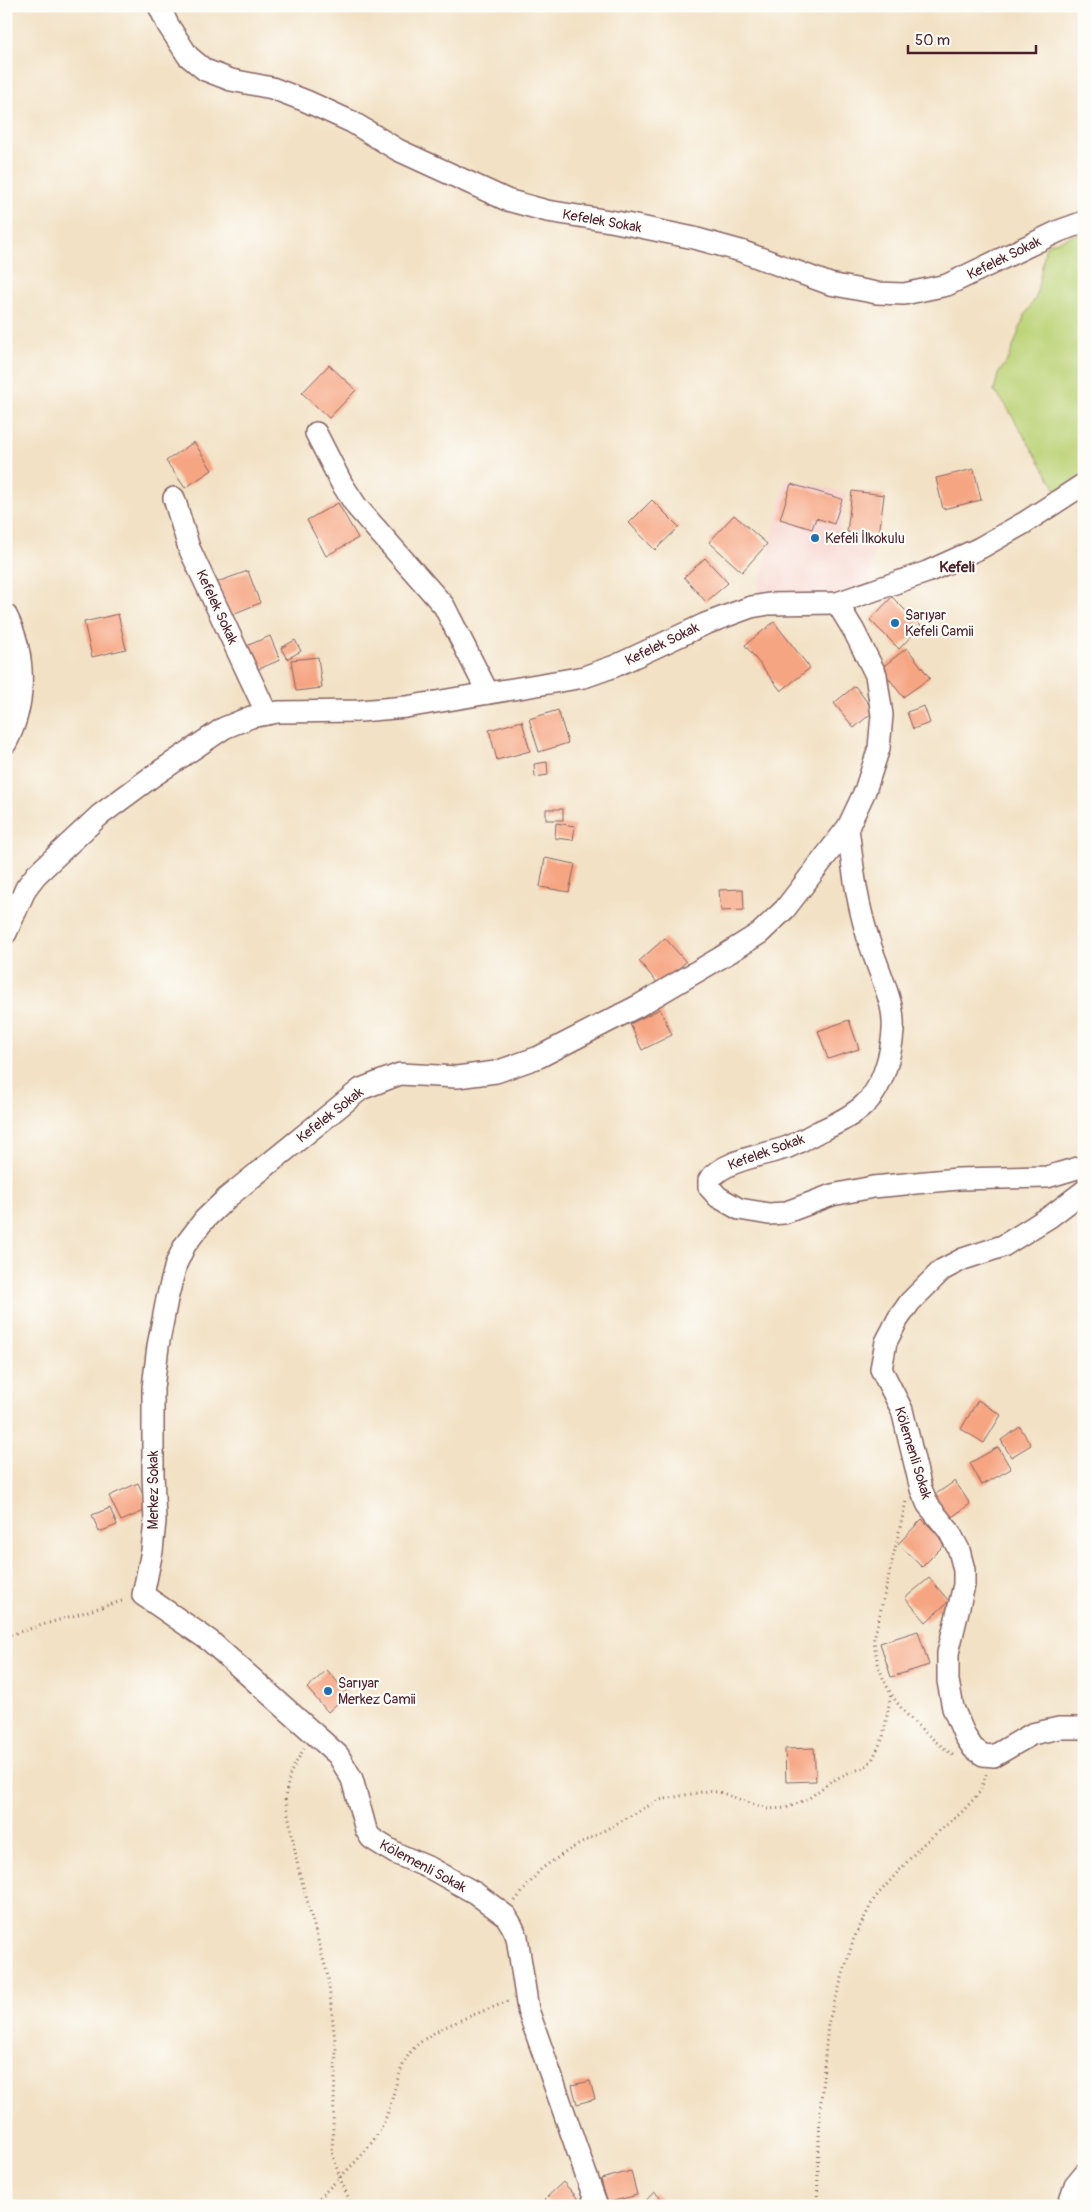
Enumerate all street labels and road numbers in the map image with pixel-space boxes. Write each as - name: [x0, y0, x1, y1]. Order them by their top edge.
- street label: Kefelek Sokak: [561, 206, 643, 236]
- street label: Kefelek Sokak: [964, 233, 1044, 283]
- street label: Kefelek Sokak: [192, 567, 242, 647]
- street label: Kefelek Sokak: [622, 619, 702, 669]
- street label: Kefelek Sokak: [293, 1084, 367, 1146]
- street label: Kefelek Sokak: [725, 1130, 807, 1174]
- street label: Kölemenli Sokak: [891, 1405, 935, 1501]
- street label: Merkez Sokak: [145, 1450, 162, 1529]
- street label: Kölemenli Sokak: [377, 1836, 469, 1896]

